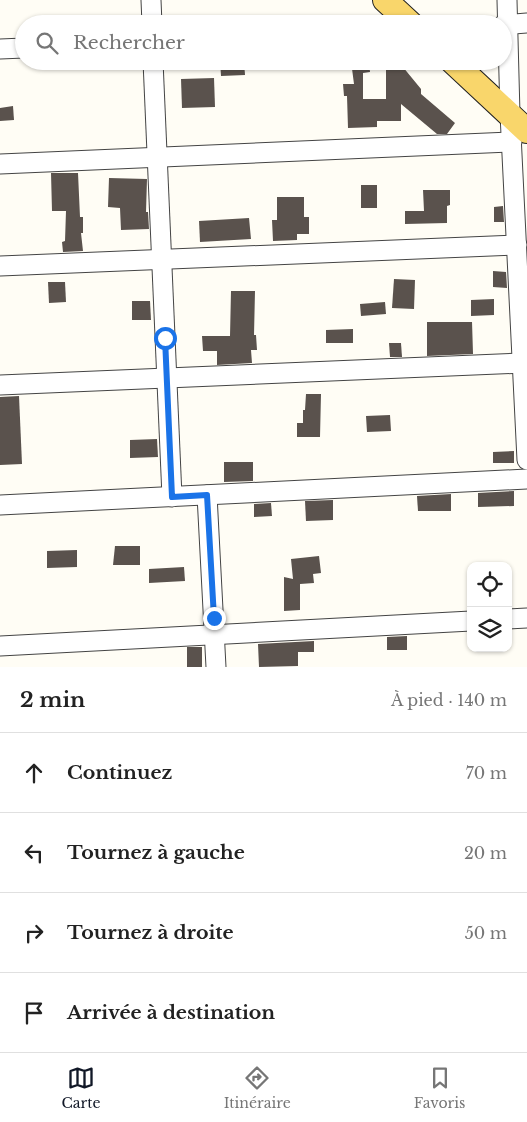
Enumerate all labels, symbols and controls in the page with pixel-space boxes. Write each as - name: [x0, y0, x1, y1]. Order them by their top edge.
- search box: [15, 15, 512, 70]
- icon: search: [33, 29, 61, 57]
- text: Rechercher: [73, 31, 185, 54]
- route start: [154, 327, 177, 350]
- map controls: [467, 562, 512, 652]
- button: locate: [467, 562, 512, 607]
- route end: [203, 607, 226, 630]
- button: layers: [467, 607, 512, 652]
- text: 2 min: [20, 687, 85, 713]
- text: À pied · 140 m: [391, 690, 507, 710]
- icon: ahead: [20, 759, 48, 787]
- text: Continuez: [67, 761, 172, 784]
- text: 70 m: [466, 763, 507, 783]
- icon: left: [20, 839, 48, 867]
- text: Tournez à gauche: [67, 841, 245, 864]
- text: 20 m: [464, 843, 507, 863]
- icon: right: [20, 919, 48, 947]
- text: Tournez à droite: [67, 921, 234, 944]
- text: 50 m: [465, 923, 507, 943]
- icon: arrive: [20, 999, 48, 1027]
- text: Arrivée à destination: [67, 1001, 275, 1024]
- tab: Carte: [62, 1064, 101, 1112]
- tab: Itinéraire: [224, 1064, 291, 1112]
- tab: Favoris: [414, 1064, 465, 1112]

